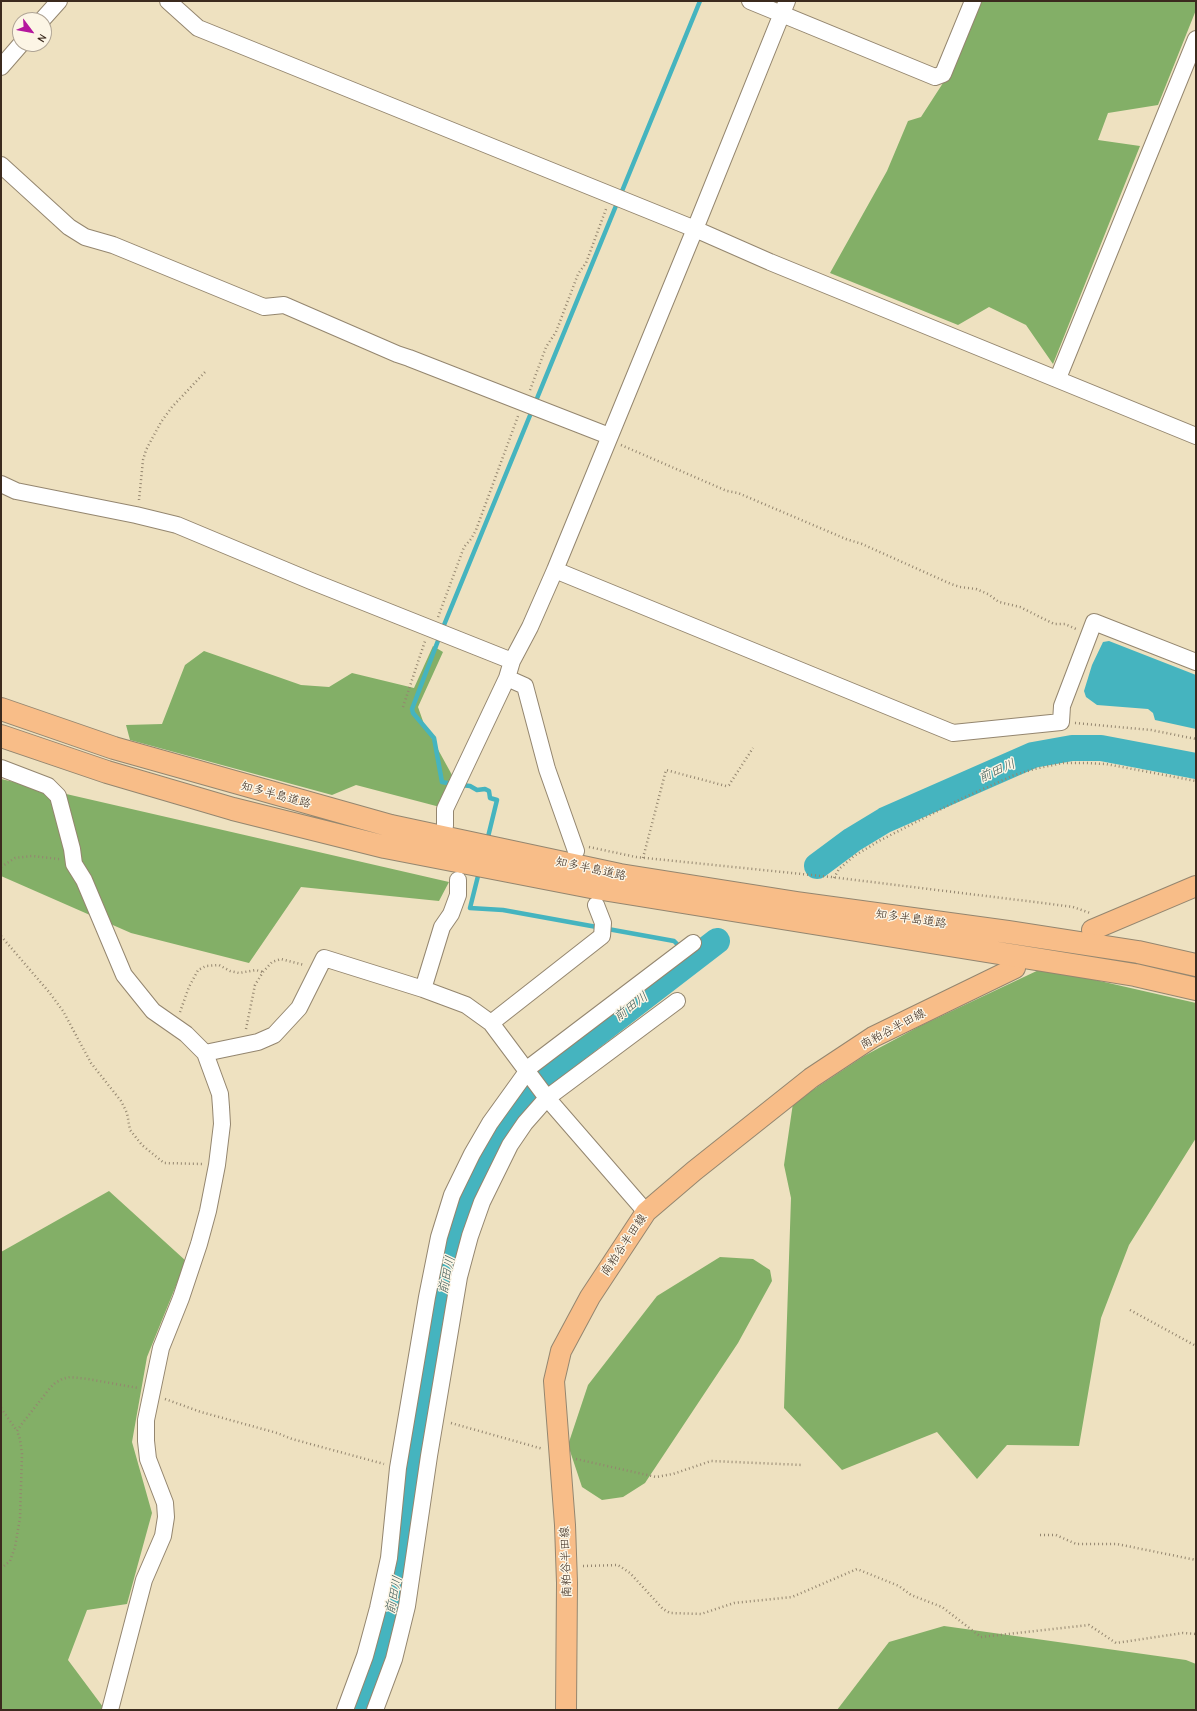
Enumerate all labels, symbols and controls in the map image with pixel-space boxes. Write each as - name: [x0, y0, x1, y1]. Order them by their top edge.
- north arrow: [12, 12, 52, 52]
- text: N: [34, 32, 49, 45]
- water label: 前田川: [976, 756, 1018, 786]
- street label: 知多半島道路: [239, 779, 313, 811]
- street label: 知多半島道路: [554, 854, 628, 884]
- street label: 知多半島道路: [874, 907, 948, 931]
- water label: 前田川: [611, 989, 651, 1025]
- street label: 南粕谷半田線: [858, 1006, 928, 1052]
- street label: 南粕谷半田線: [598, 1211, 650, 1279]
- water label: 前田川: [435, 1254, 459, 1296]
- street label: 南粕谷半田線: [558, 1526, 574, 1598]
- water label: 前田川: [382, 1574, 406, 1616]

